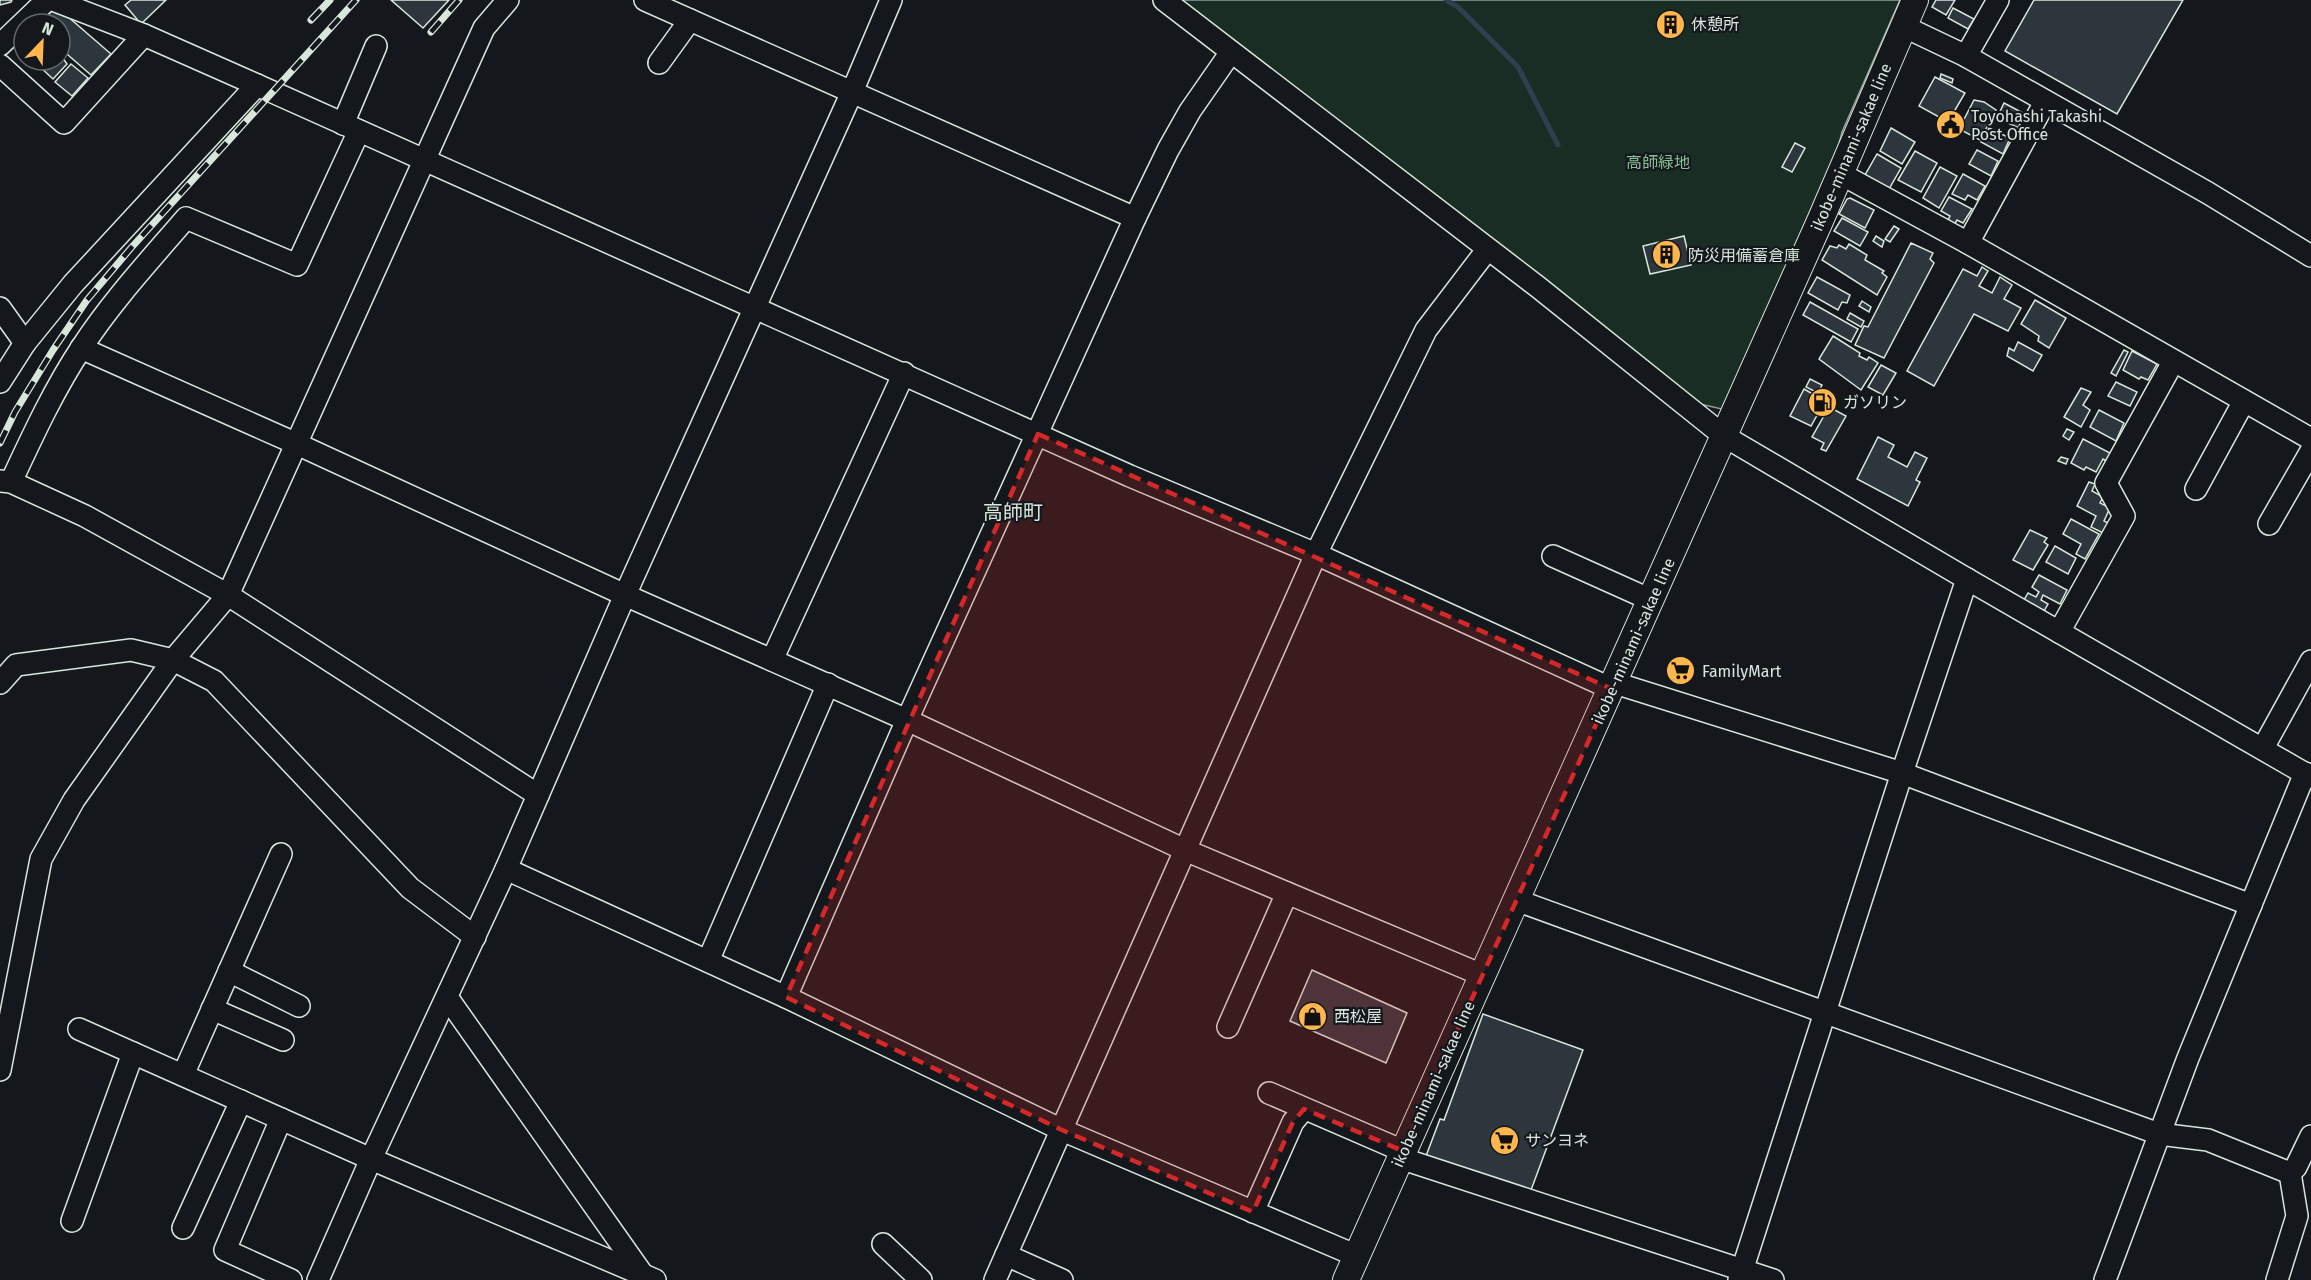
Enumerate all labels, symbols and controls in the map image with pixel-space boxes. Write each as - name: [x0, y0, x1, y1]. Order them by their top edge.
- building icon: 休憩所: [1654, 8, 1686, 40]
- north arrow: [12, 12, 72, 72]
- place label: 休憩所: [1691, 15, 1739, 34]
- text: N: [39, 18, 56, 39]
- street label: ikobe-minami-sakae line: [1807, 60, 1895, 234]
- place label: Toyohashi Takashi Post Office: [1971, 107, 2102, 144]
- public building icon: Toyohashi Takashi Post Office: [1934, 109, 1966, 141]
- park label: 高師緑地: [1626, 153, 1690, 172]
- building icon: 防災用備蓄倉庫: [1651, 239, 1683, 271]
- place label: 防災用備蓄倉庫: [1688, 246, 1800, 265]
- fuel station icon: ガソリン: [1806, 386, 1838, 418]
- place label: ガソリン: [1843, 393, 1907, 412]
- district label: 高師町: [983, 500, 1043, 524]
- street label: ikobe-minami-sakae line: [1588, 555, 1679, 728]
- supermarket icon: FamilyMart: [1665, 655, 1697, 687]
- place label: FamilyMart: [1702, 662, 1782, 681]
- street label: ikobe-minami-sakae line: [1388, 998, 1479, 1171]
- shop icon: 西松屋: [1297, 1000, 1329, 1032]
- place label: 西松屋: [1334, 1007, 1382, 1026]
- supermarket icon: サンヨネ: [1488, 1124, 1520, 1156]
- place label: サンヨネ: [1525, 1131, 1589, 1150]

